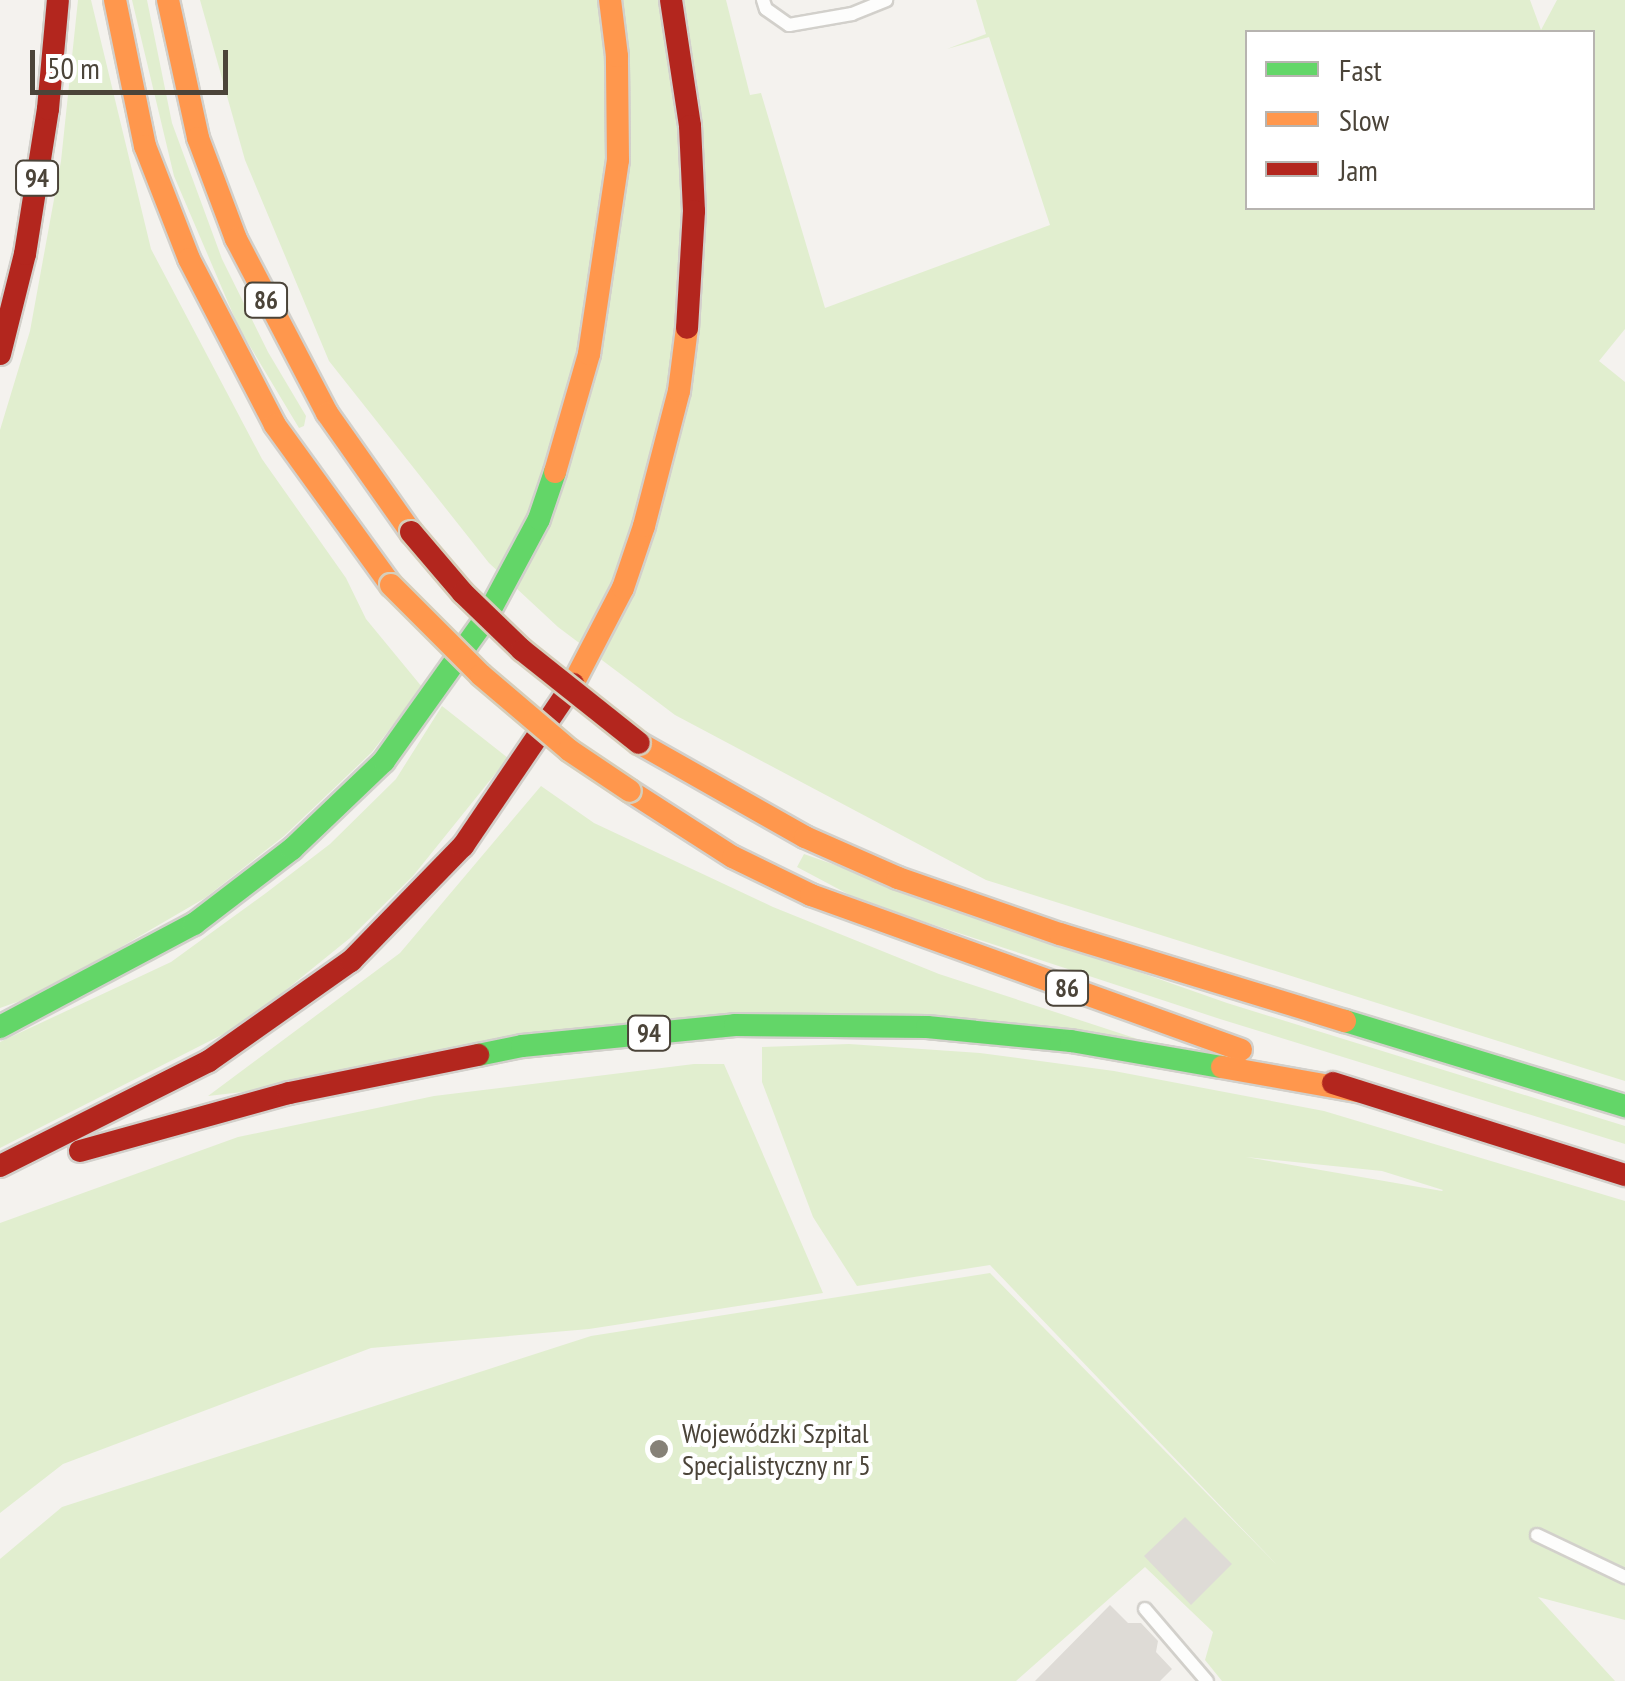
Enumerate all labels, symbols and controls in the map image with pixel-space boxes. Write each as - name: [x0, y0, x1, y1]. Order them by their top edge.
- scale bar: [35, 30, 232, 92]
- legend: [1245, 30, 1595, 210]
- text: 50 m: [47, 48, 100, 87]
- text: Fast: [1339, 50, 1382, 89]
- text: Slow: [1339, 100, 1389, 139]
- text: Jam: [1339, 150, 1378, 189]
- road number: 94: [15, 158, 60, 198]
- road number: 86: [244, 280, 288, 320]
- road number: 86: [1044, 968, 1090, 1008]
- road number: 94: [626, 1013, 672, 1053]
- place label: Wojewódzki Szpital Specjalistyczny nr 5: [682, 1416, 872, 1482]
- marker: Wojewódzki Szpital Specjalistyczny nr 5: [646, 1436, 672, 1462]

